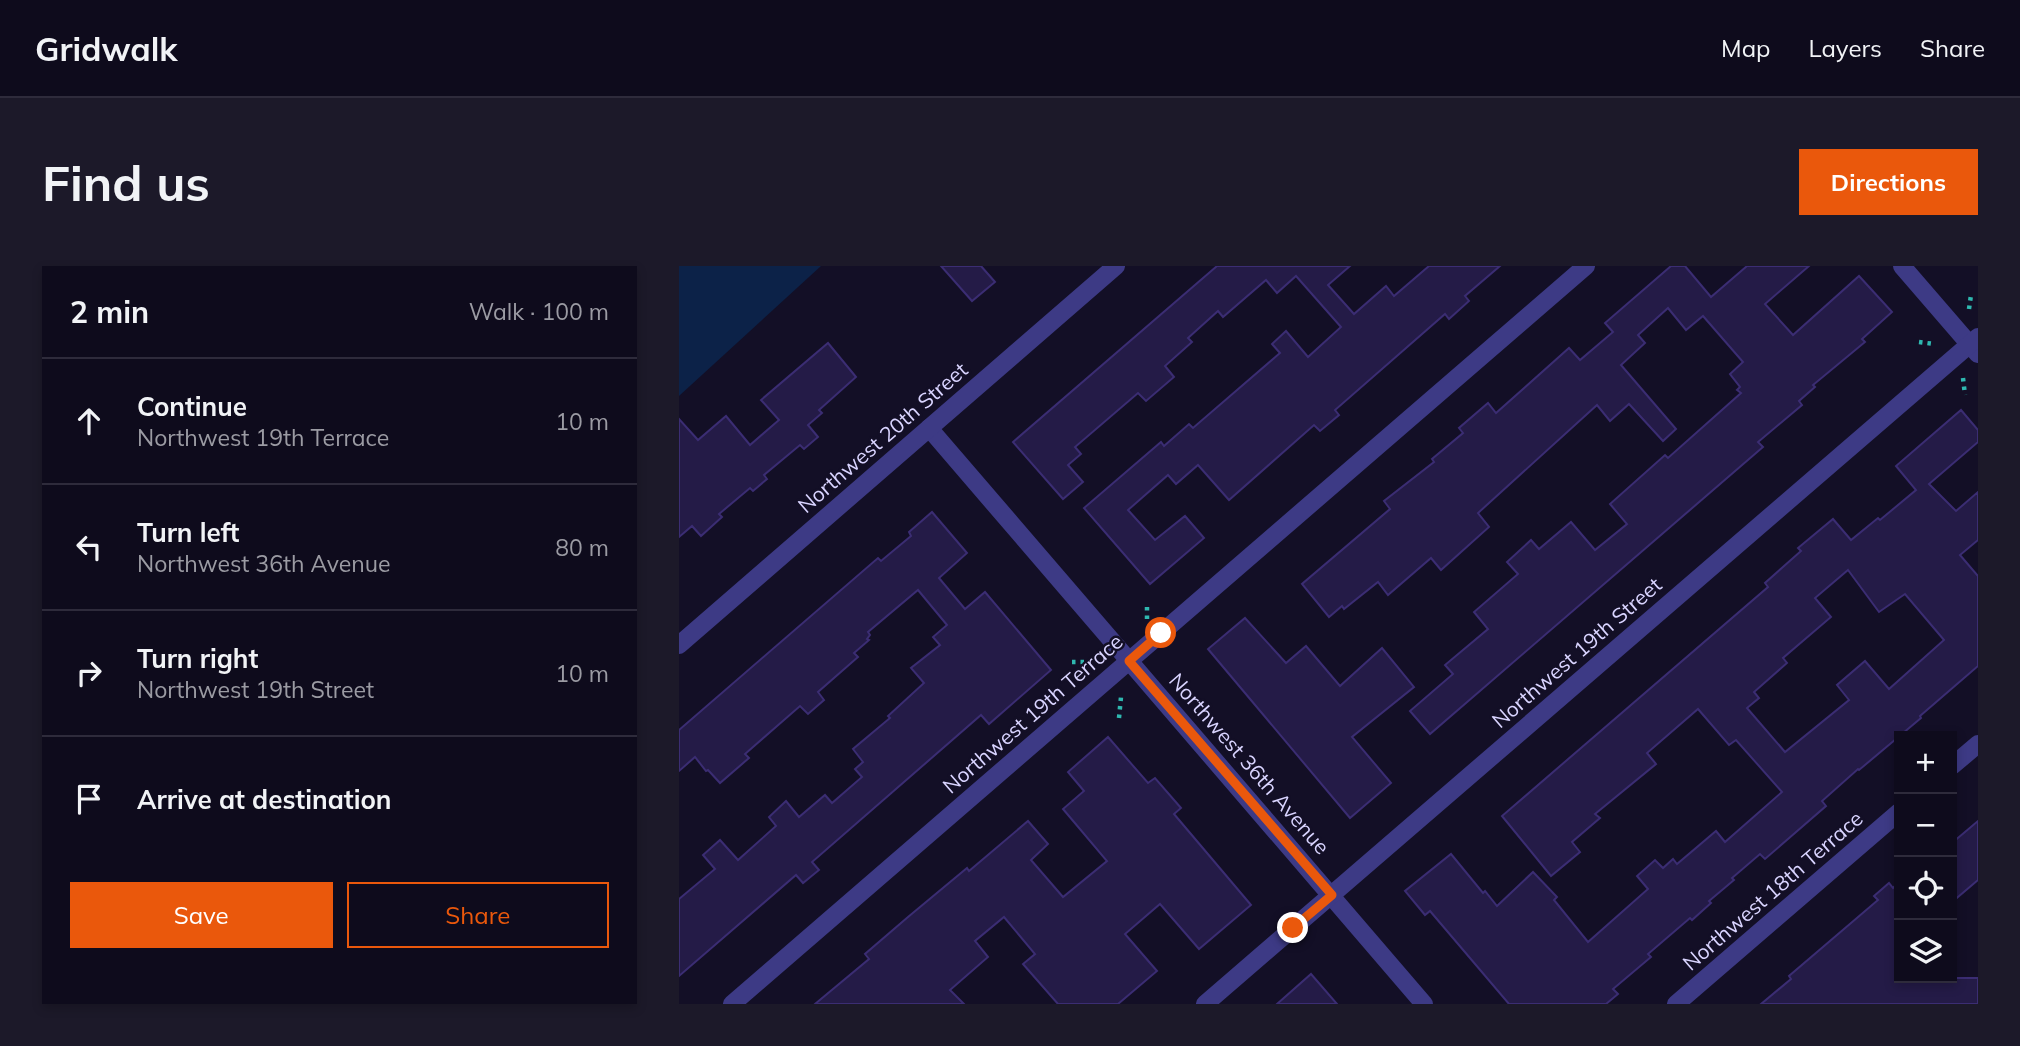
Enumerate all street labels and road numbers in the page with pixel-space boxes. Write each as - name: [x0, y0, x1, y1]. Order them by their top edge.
- street label: Northwest 20th Street: [792, 356, 973, 518]
- street label: Northwest 19th Street: [1486, 571, 1667, 733]
- street label: Northwest 19th Terrace: [937, 628, 1128, 799]
- street label: Northwest 36th Avenue: [1164, 667, 1336, 859]
- street label: Northwest 18th Terrace: [1677, 805, 1868, 976]

